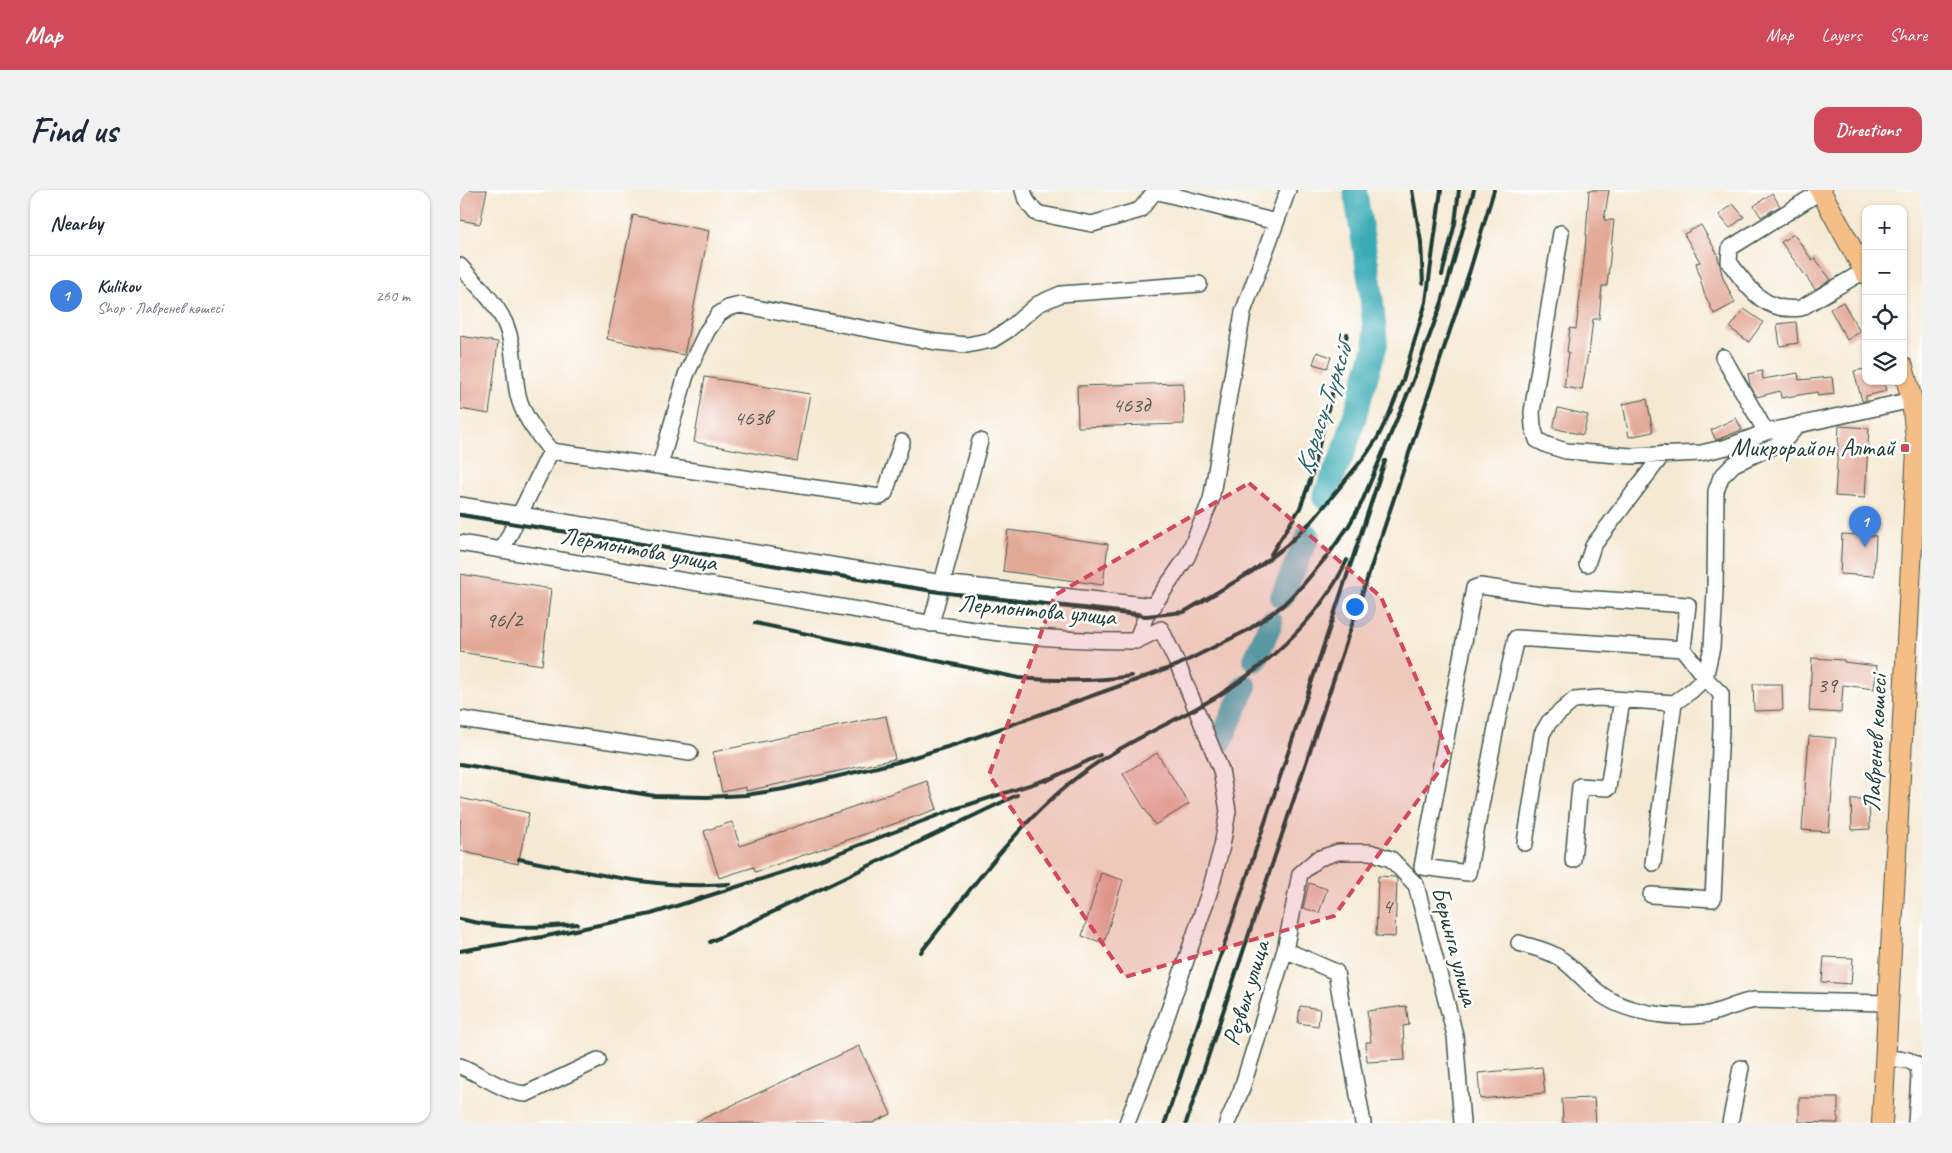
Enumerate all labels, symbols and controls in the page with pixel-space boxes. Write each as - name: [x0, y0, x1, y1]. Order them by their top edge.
- text: Map: [25, 20, 62, 50]
- text: Map: [1766, 24, 1794, 46]
- text: Layers: [1822, 24, 1861, 46]
- text: Share: [1889, 24, 1927, 46]
- button: Directions: [1814, 107, 1922, 153]
- text: Find us: [30, 108, 117, 153]
- map controls: [1862, 205, 1907, 385]
- button: +: [1862, 205, 1907, 250]
- text: Nearby: [50, 210, 103, 236]
- button: −: [1862, 250, 1907, 295]
- text: Kulikov: [97, 274, 140, 298]
- text: 1: [62, 286, 70, 306]
- text: 260 m: [376, 286, 410, 306]
- button: locate: [1862, 295, 1907, 340]
- text: Shop · Лавренев көшесі: [97, 298, 223, 318]
- water label: Қарасу-Түрксіб: [1286, 329, 1363, 478]
- button: layers: [1862, 340, 1907, 385]
- house number: 463д: [1112, 391, 1152, 419]
- house number: 463в: [734, 404, 776, 432]
- place label: Микрорайон Алтай: [1731, 432, 1897, 464]
- marker: Микрорайон Алтай: [1899, 442, 1911, 454]
- pin: 1: [1849, 506, 1881, 547]
- street label: Лермонтова улица: [558, 519, 722, 579]
- street label: Лермонтова улица: [957, 587, 1119, 633]
- your location: [1342, 594, 1368, 620]
- house number: 96/2: [486, 606, 525, 634]
- street label: Лавренев көшесі: [1855, 670, 1895, 813]
- house number: 39: [1817, 671, 1839, 699]
- street label: Беринга улица: [1424, 883, 1487, 1012]
- house number: 4: [1382, 892, 1394, 920]
- street label: Резвых улица: [1215, 934, 1279, 1050]

